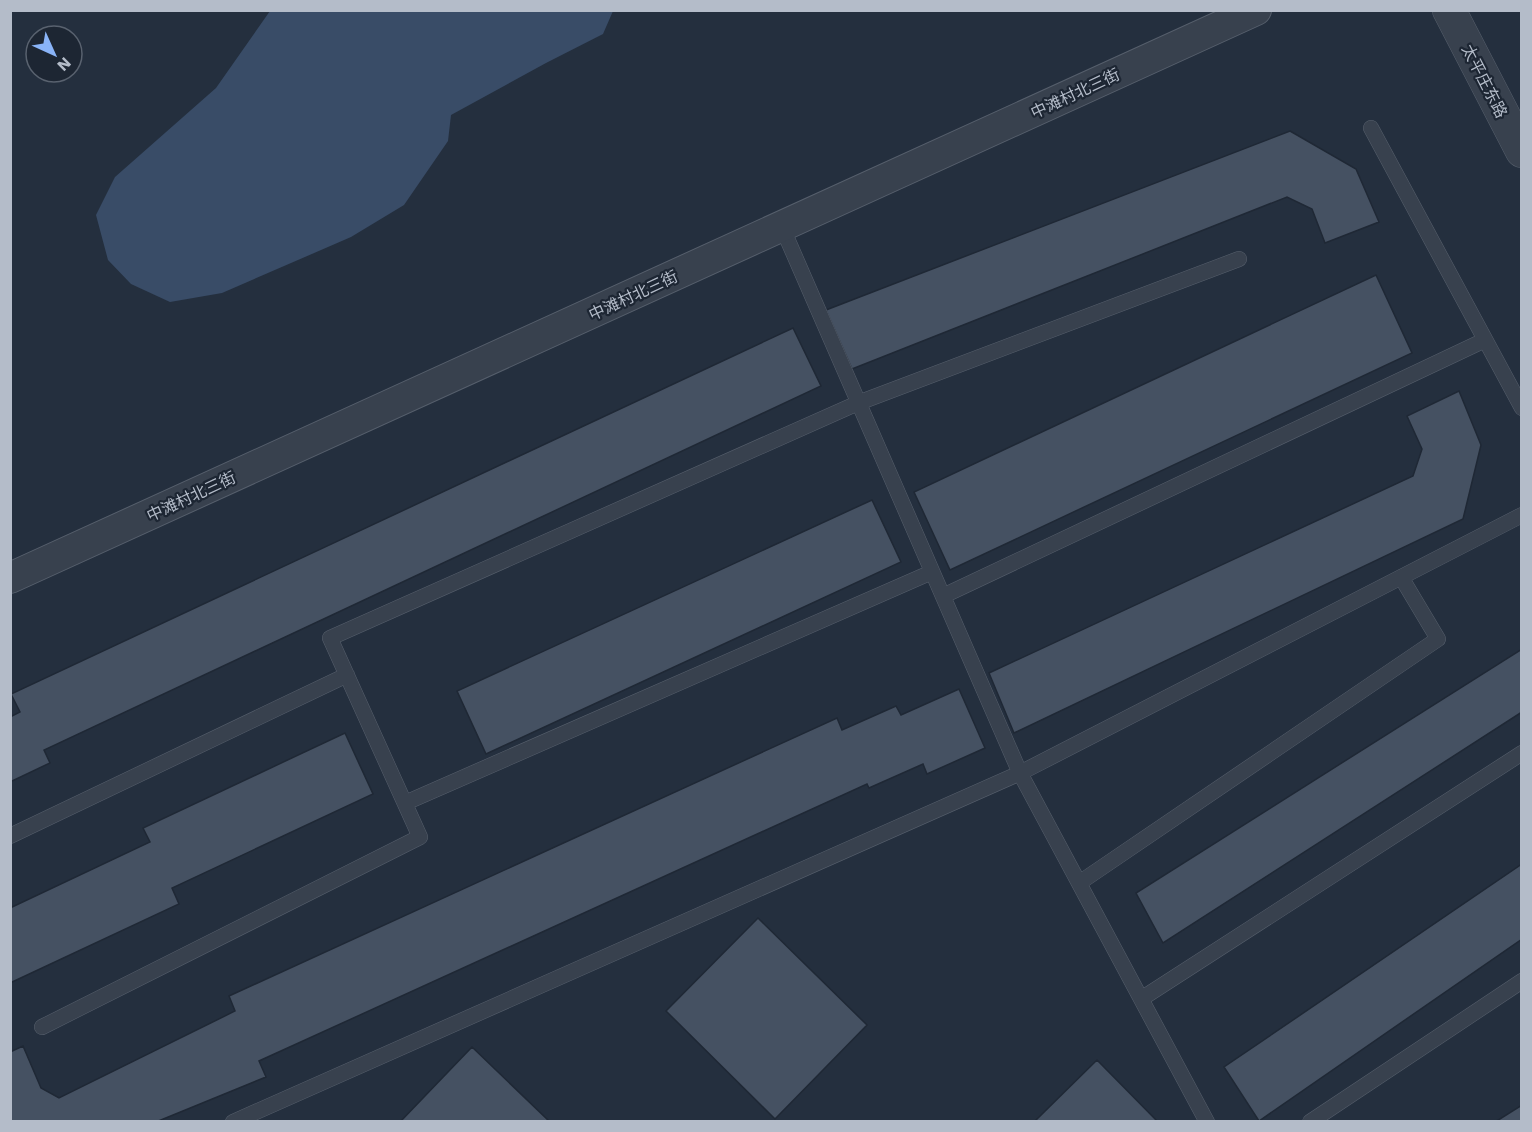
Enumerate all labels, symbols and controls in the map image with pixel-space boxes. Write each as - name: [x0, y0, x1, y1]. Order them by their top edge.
- north arrow: [24, 24, 84, 84]
- street label: 太平庄东路: [1458, 41, 1511, 121]
- text: N: [53, 53, 75, 75]
- street label: 中滩村北三街: [1028, 65, 1123, 122]
- street label: 中滩村北三街: [586, 267, 681, 324]
- street label: 中滩村北三街: [144, 468, 239, 525]

